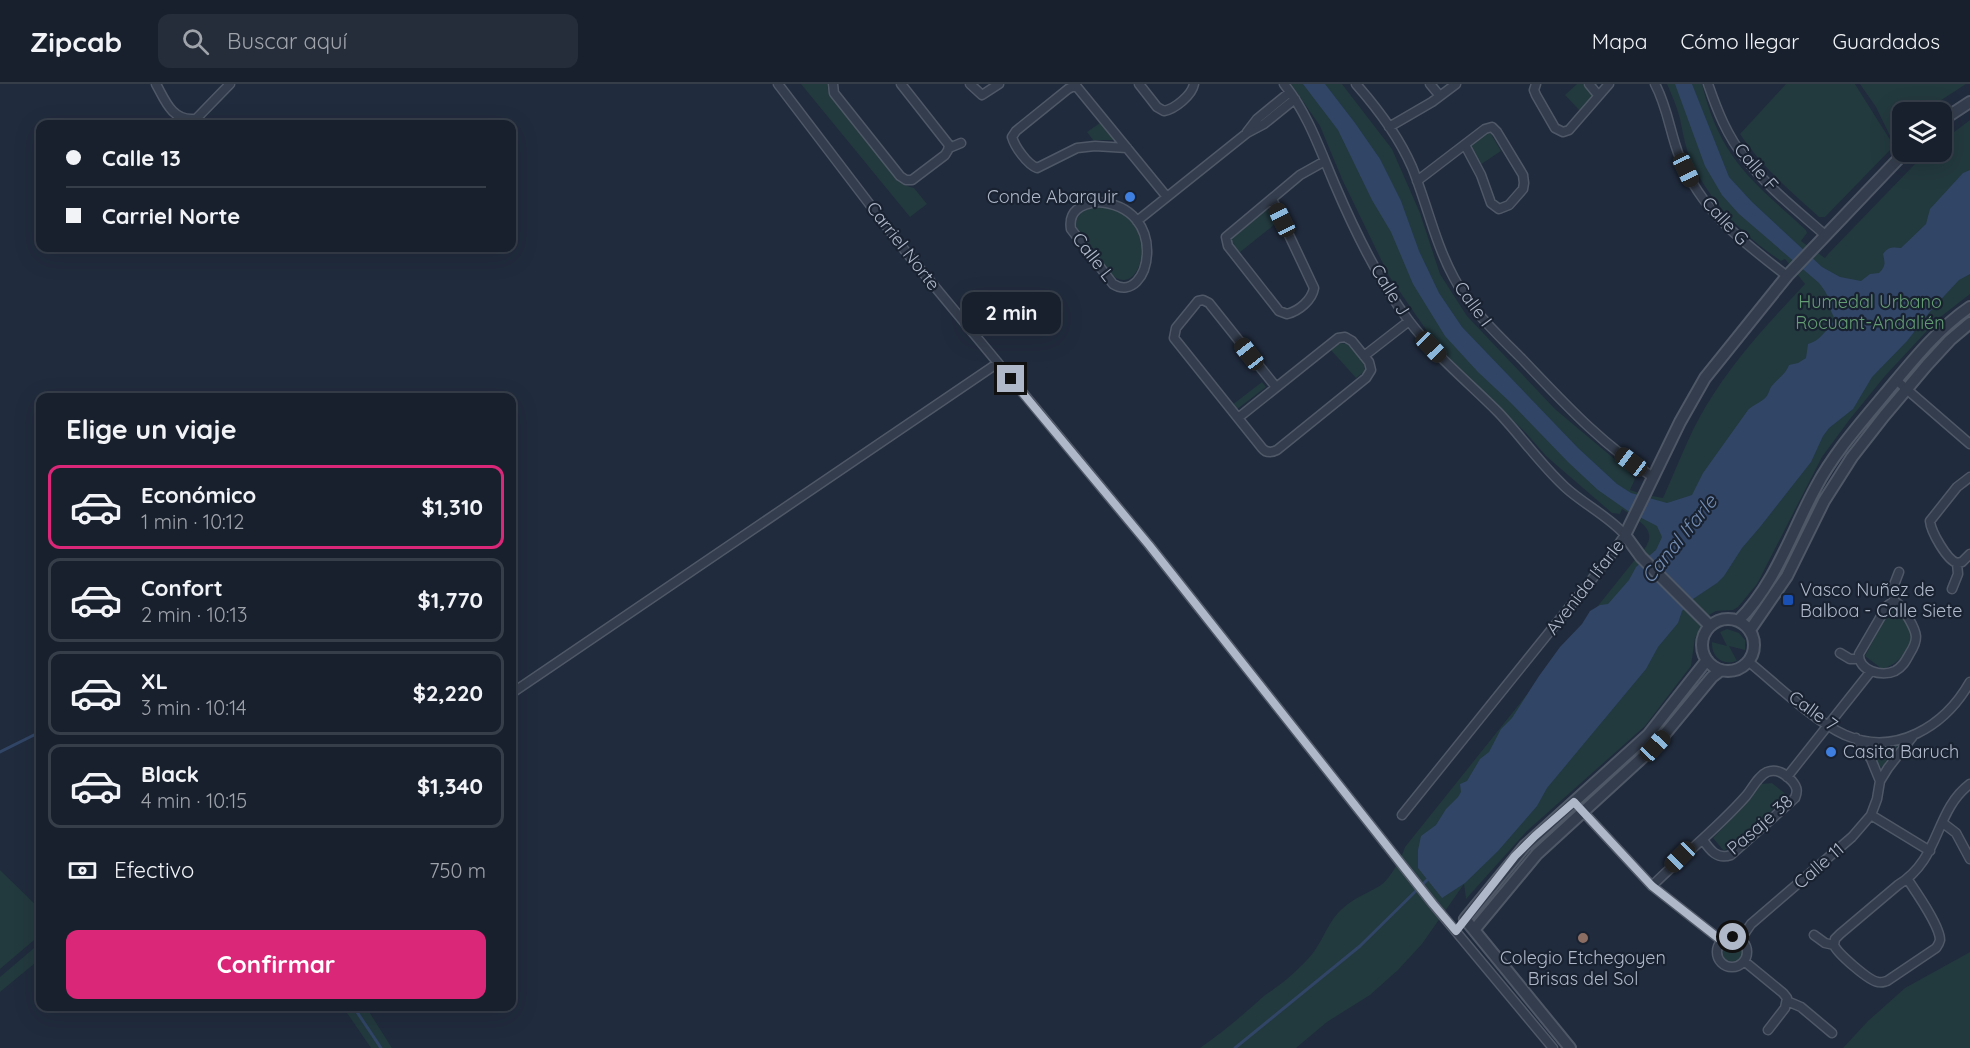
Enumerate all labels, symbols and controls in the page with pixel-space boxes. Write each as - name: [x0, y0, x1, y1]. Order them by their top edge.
- search box: [158, 14, 578, 68]
- text: Zipcab: [30, 24, 122, 59]
- icon: search: [179, 25, 212, 58]
- text: Buscar aquí: [227, 27, 347, 55]
- text: Mapa: [1592, 28, 1647, 54]
- text: Cómo llegar: [1680, 28, 1799, 54]
- text: Guardados: [1832, 28, 1940, 54]
- map controls: [1892, 102, 1952, 162]
- button: layers: [1892, 102, 1952, 162]
- street label: Calle F: [1729, 138, 1783, 195]
- text: Calle 13: [102, 144, 181, 172]
- car: [1670, 150, 1702, 190]
- place label: Conde Abarquir: [987, 185, 1118, 208]
- marker: Conde Abarquir: [1123, 190, 1137, 204]
- street label: Calle G: [1697, 191, 1754, 250]
- street label: Carriel Norte: [861, 197, 945, 295]
- car: [1266, 200, 1298, 240]
- text: Carriel Norte: [102, 202, 240, 230]
- street label: Calle L: [1067, 228, 1120, 286]
- street label: Calle J: [1366, 260, 1415, 320]
- street label: Calle I: [1449, 277, 1498, 331]
- park label: Humedal Urbano Rocuant-Andalién: [1795, 290, 1945, 334]
- callout: 2 min: [962, 292, 1060, 334]
- text: 2 min: [985, 300, 1038, 325]
- car: [1412, 328, 1450, 366]
- car: [1231, 334, 1267, 374]
- route end: [997, 365, 1024, 392]
- text: Elige un viaje: [66, 412, 237, 446]
- car: [1611, 444, 1651, 480]
- icon: car: [69, 480, 123, 534]
- text: Económico: [141, 481, 256, 509]
- water label: Canal Ifarle: [1635, 489, 1722, 588]
- text: $1,310: [421, 493, 483, 521]
- text: 1 min · 10:12: [141, 509, 244, 534]
- street label: Avenida Ifarle: [1540, 534, 1629, 639]
- icon: car: [69, 573, 123, 627]
- text: Confort: [141, 574, 223, 602]
- place label: Vasco Nuñez de Balboa - Calle Siete: [1800, 578, 1962, 622]
- text: $1,770: [418, 586, 483, 614]
- marker: Vasco Nuñez de Balboa - Calle Siete: [1781, 593, 1795, 607]
- text: 2 min · 10:13: [141, 602, 247, 627]
- icon: car: [69, 666, 123, 720]
- text: XL: [141, 667, 168, 695]
- text: $2,220: [413, 679, 483, 707]
- street label: Calle 7: [1784, 685, 1842, 736]
- text: 3 min · 10:14: [141, 695, 247, 720]
- car: [1636, 727, 1674, 765]
- place label: Casita Baruch: [1843, 740, 1959, 763]
- marker: Casita Baruch: [1824, 745, 1838, 759]
- icon: car: [69, 759, 123, 813]
- text: Black: [141, 760, 199, 788]
- text: $1,340: [417, 772, 483, 800]
- text: 4 min · 10:15: [141, 788, 247, 813]
- street label: Pasaje 38: [1722, 790, 1797, 860]
- car: [1661, 838, 1699, 876]
- street label: Calle 11: [1789, 838, 1849, 894]
- icon: cash: [66, 854, 99, 887]
- text: Efectivo: [114, 856, 194, 884]
- text: 750 m: [429, 858, 486, 883]
- route start: [1719, 923, 1746, 950]
- button: Confirmar: [66, 930, 486, 999]
- marker: Colegio Etchegoyen Brisas del Sol: [1576, 931, 1590, 945]
- place label: Colegio Etchegoyen Brisas del Sol: [1500, 946, 1666, 990]

